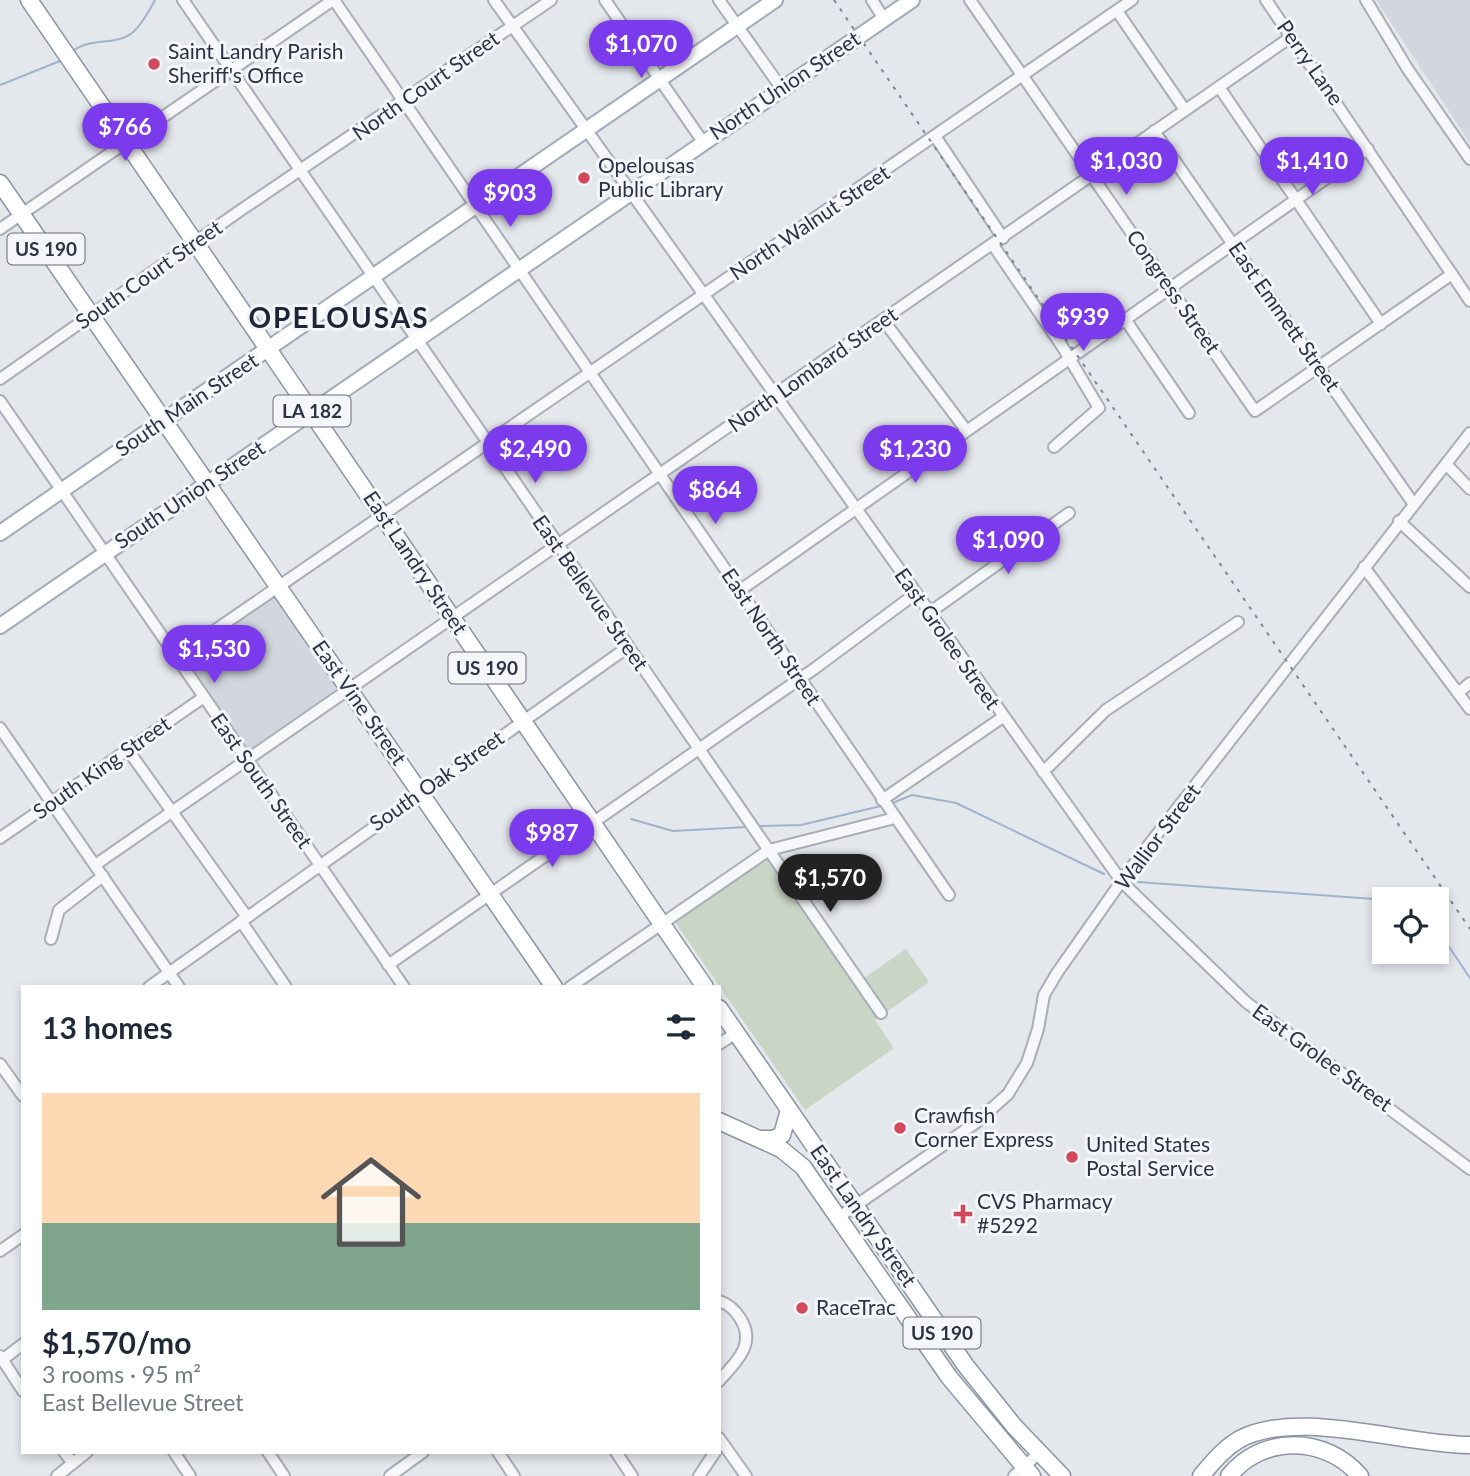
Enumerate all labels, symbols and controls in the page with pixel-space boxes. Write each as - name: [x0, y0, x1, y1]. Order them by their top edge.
- street label: Perry Lane: [1273, 15, 1350, 110]
- pin: $1,070: [584, 20, 698, 80]
- street label: North Court Street: [347, 25, 504, 145]
- street label: North Union Street: [704, 25, 865, 144]
- text: $1,070: [605, 29, 677, 57]
- place label: Saint Landry Parish Sheriff's Office: [168, 38, 343, 87]
- marker: Saint Landry Parish Sheriff's Office: [146, 56, 162, 72]
- pin: $766: [84, 104, 166, 163]
- text: $766: [98, 112, 152, 140]
- pin: $1,030: [1069, 138, 1183, 197]
- pin: $1,410: [1255, 138, 1369, 197]
- text: $1,030: [1090, 146, 1162, 174]
- text: $1,410: [1276, 146, 1348, 174]
- place label: Opelousas Public Library: [598, 152, 724, 201]
- street label: North Walnut Street: [725, 159, 894, 284]
- pin: $903: [469, 170, 551, 229]
- marker: Opelousas Public Library: [576, 170, 592, 186]
- text: $903: [483, 178, 537, 206]
- street label: South Court Street: [70, 214, 226, 334]
- street label: Congress Street: [1122, 224, 1226, 358]
- road number: US 190: [7, 233, 84, 264]
- street label: East Emmett Street: [1224, 237, 1346, 396]
- pin: $939: [1042, 294, 1124, 353]
- district label: OPELOUSAS: [248, 300, 430, 334]
- street label: North Lombard Street: [723, 301, 902, 437]
- text: $939: [1056, 302, 1110, 330]
- street label: South Main Street: [110, 347, 263, 461]
- road number: LA 182: [274, 396, 350, 426]
- pin: $2,490: [478, 426, 592, 485]
- pin: $1,230: [858, 426, 972, 485]
- street label: South Union Street: [109, 434, 269, 553]
- text: $2,490: [499, 434, 571, 462]
- text: $1,230: [879, 434, 951, 462]
- pin: $864: [674, 466, 756, 526]
- text: $864: [688, 475, 742, 503]
- street label: East Landry Street: [359, 486, 474, 639]
- street label: East Bellevue Street: [528, 510, 655, 675]
- pin: $1,090: [951, 516, 1065, 576]
- text: $1,090: [972, 525, 1044, 553]
- street label: East North Street: [717, 563, 827, 710]
- street label: East Grolee Street: [890, 563, 1006, 714]
- pin: $1,530: [157, 626, 271, 685]
- text: $1,530: [178, 634, 250, 662]
- street label: East Vine Street: [308, 635, 413, 770]
- road number: US 190: [448, 652, 526, 684]
- street label: East South Street: [206, 708, 318, 853]
- street label: South King Street: [28, 710, 175, 823]
- street label: South Oak Street: [364, 724, 508, 835]
- street label: Wallior Street: [1109, 778, 1205, 894]
- pin: $987: [511, 810, 593, 869]
- text: $987: [525, 818, 579, 846]
- pin: $1,570: [773, 855, 887, 914]
- text: $1,570: [794, 863, 866, 891]
- map controls: [1372, 887, 1449, 964]
- button: locate: [1372, 887, 1449, 964]
- street label: East Grolee Street: [1248, 998, 1398, 1116]
- icon: filters: [662, 1008, 700, 1046]
- text: 13 homes: [42, 1009, 173, 1045]
- place label: Crawfish Corner Express: [914, 1102, 1054, 1151]
- marker: Crawfish Corner Express: [892, 1120, 908, 1136]
- place label: United States Postal Service: [1086, 1131, 1214, 1180]
- icon: home: [308, 1139, 434, 1265]
- street label: East Landry Street: [806, 1139, 923, 1291]
- marker: United States Postal Service: [1064, 1149, 1080, 1165]
- place label: CVS Pharmacy #5292: [977, 1188, 1113, 1237]
- marker: CVS Pharmacy #5292: [955, 1206, 971, 1222]
- place label: RaceTrac: [816, 1294, 896, 1319]
- marker: RaceTrac: [794, 1300, 810, 1316]
- road number: US 190: [904, 1317, 981, 1348]
- text: $1,570/mo: [42, 1324, 191, 1360]
- text: 3 rooms · 95 m²: [42, 1360, 201, 1388]
- text: East Bellevue Street: [42, 1388, 244, 1416]

